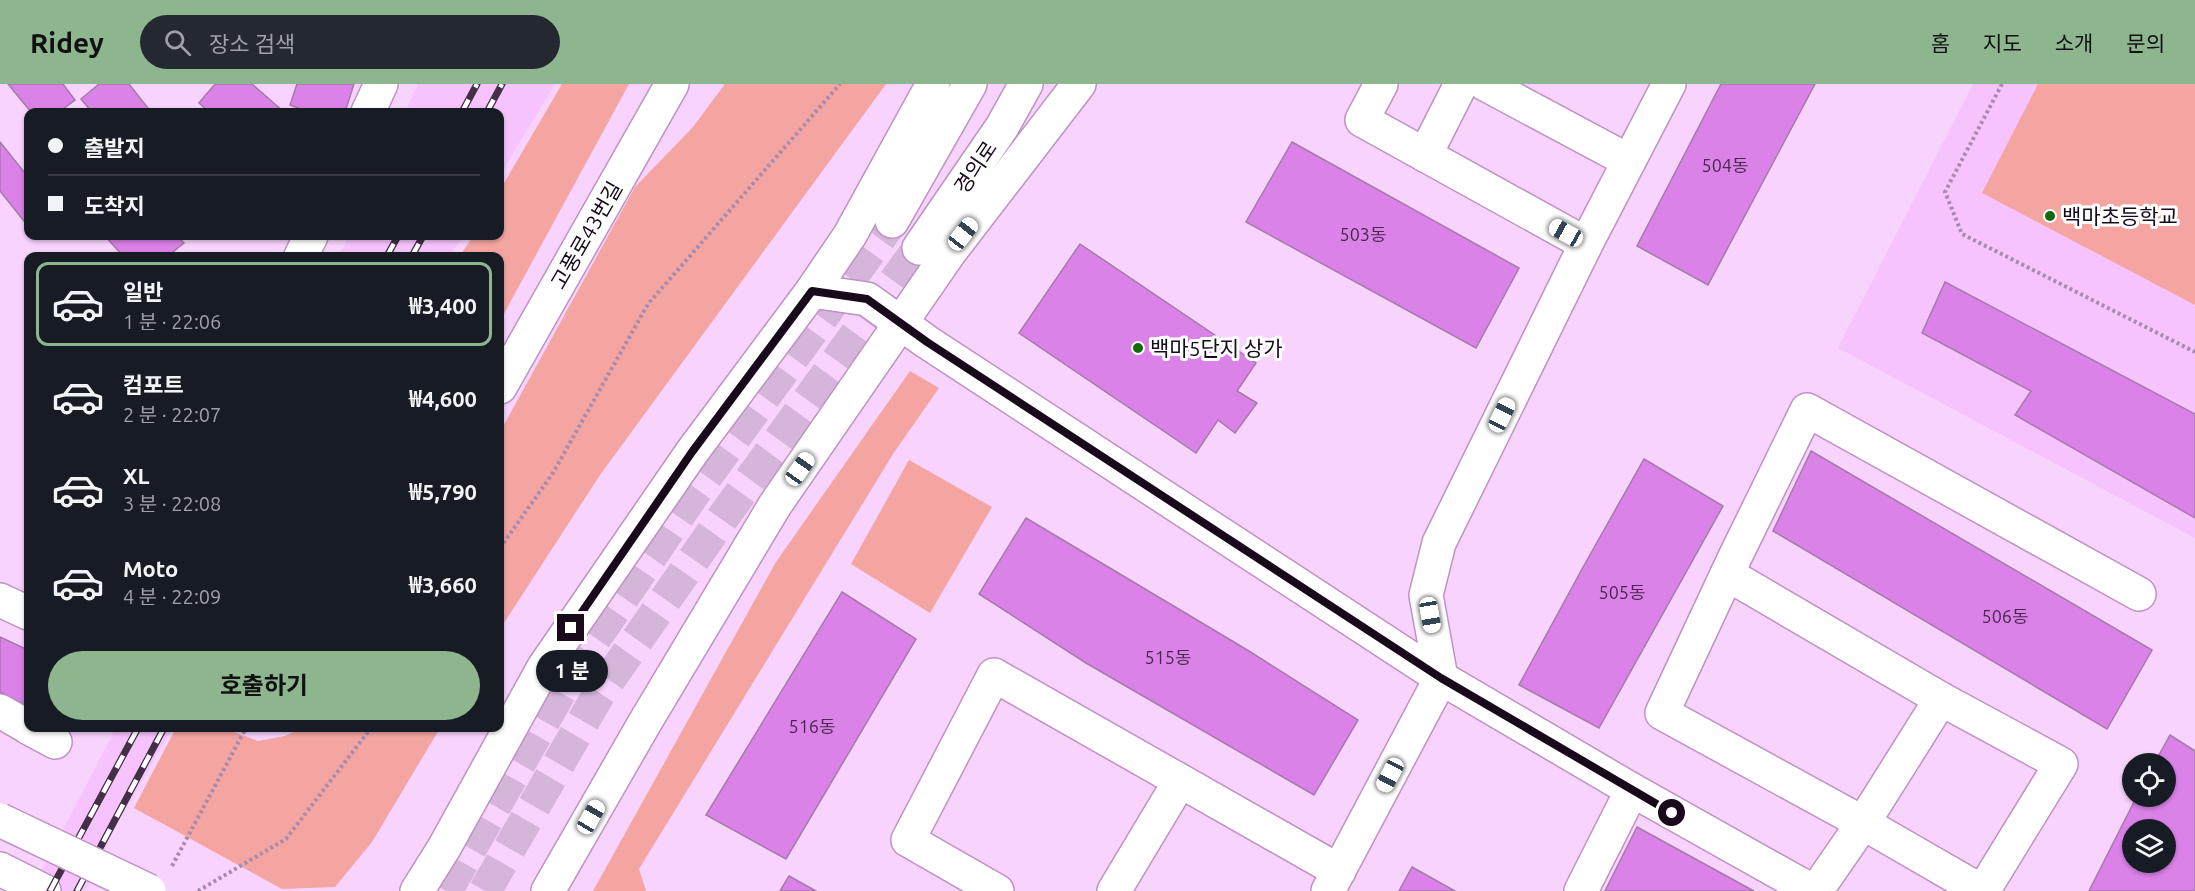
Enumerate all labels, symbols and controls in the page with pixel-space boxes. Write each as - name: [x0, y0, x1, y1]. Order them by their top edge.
- search box: [140, 15, 560, 69]
- icon: search: [161, 26, 194, 59]
- text: Ridey: [30, 27, 104, 58]
- text: 장소 검색: [209, 31, 295, 56]
- text: 홈: [1931, 31, 1950, 55]
- text: 지도: [1983, 31, 2022, 55]
- text: 소개: [2055, 31, 2093, 55]
- text: 문의: [2126, 31, 2165, 55]
- text: 출발지: [84, 135, 145, 160]
- street label: 경의로: [949, 136, 1001, 198]
- house number: 504동: [1701, 155, 1749, 175]
- street label: 고풍로43번길: [546, 177, 626, 293]
- text: 도착지: [84, 193, 145, 218]
- place label: 백마초등학교: [2062, 204, 2178, 228]
- marker: 백마초등학교: [2043, 209, 2057, 223]
- car: [945, 214, 981, 254]
- car: [1546, 216, 1586, 250]
- house number: 503동: [1339, 224, 1387, 244]
- icon: car: [51, 277, 105, 331]
- text: 일반: [123, 279, 163, 304]
- text: ₩3,400: [409, 293, 477, 318]
- text: 1 분 · 22:06: [123, 310, 221, 333]
- place label: 백마5단지 상가: [1150, 336, 1283, 360]
- marker: 백마5단지 상가: [1131, 341, 1145, 355]
- icon: car: [51, 370, 105, 424]
- text: 컴포트: [123, 372, 184, 397]
- text: ₩4,600: [409, 386, 477, 411]
- car: [1486, 395, 1518, 435]
- text: 2 분 · 22:07: [123, 403, 221, 426]
- car: [782, 449, 818, 489]
- icon: car: [51, 463, 105, 517]
- text: XL: [123, 463, 150, 488]
- text: ₩5,790: [409, 479, 477, 504]
- text: 3 분 · 22:08: [123, 492, 221, 515]
- icon: car: [51, 556, 105, 610]
- text: Moto: [123, 556, 178, 581]
- text: ₩3,660: [409, 572, 477, 597]
- house number: 505동: [1598, 582, 1646, 602]
- text: 4 분 · 22:09: [123, 585, 221, 608]
- car: [1418, 596, 1442, 634]
- house number: 506동: [1981, 606, 2029, 626]
- route end: [557, 614, 584, 641]
- house number: 515동: [1144, 647, 1192, 667]
- callout: 1 분: [535, 649, 607, 691]
- button: 호출하기: [48, 651, 480, 720]
- text: 1 분: [555, 659, 589, 682]
- house number: 516동: [788, 716, 836, 736]
- map controls: [2122, 753, 2176, 873]
- button: locate: [2122, 753, 2176, 807]
- car: [1374, 755, 1406, 795]
- car: [574, 797, 608, 837]
- route start: [1658, 799, 1685, 826]
- button: layers: [2122, 819, 2176, 873]

